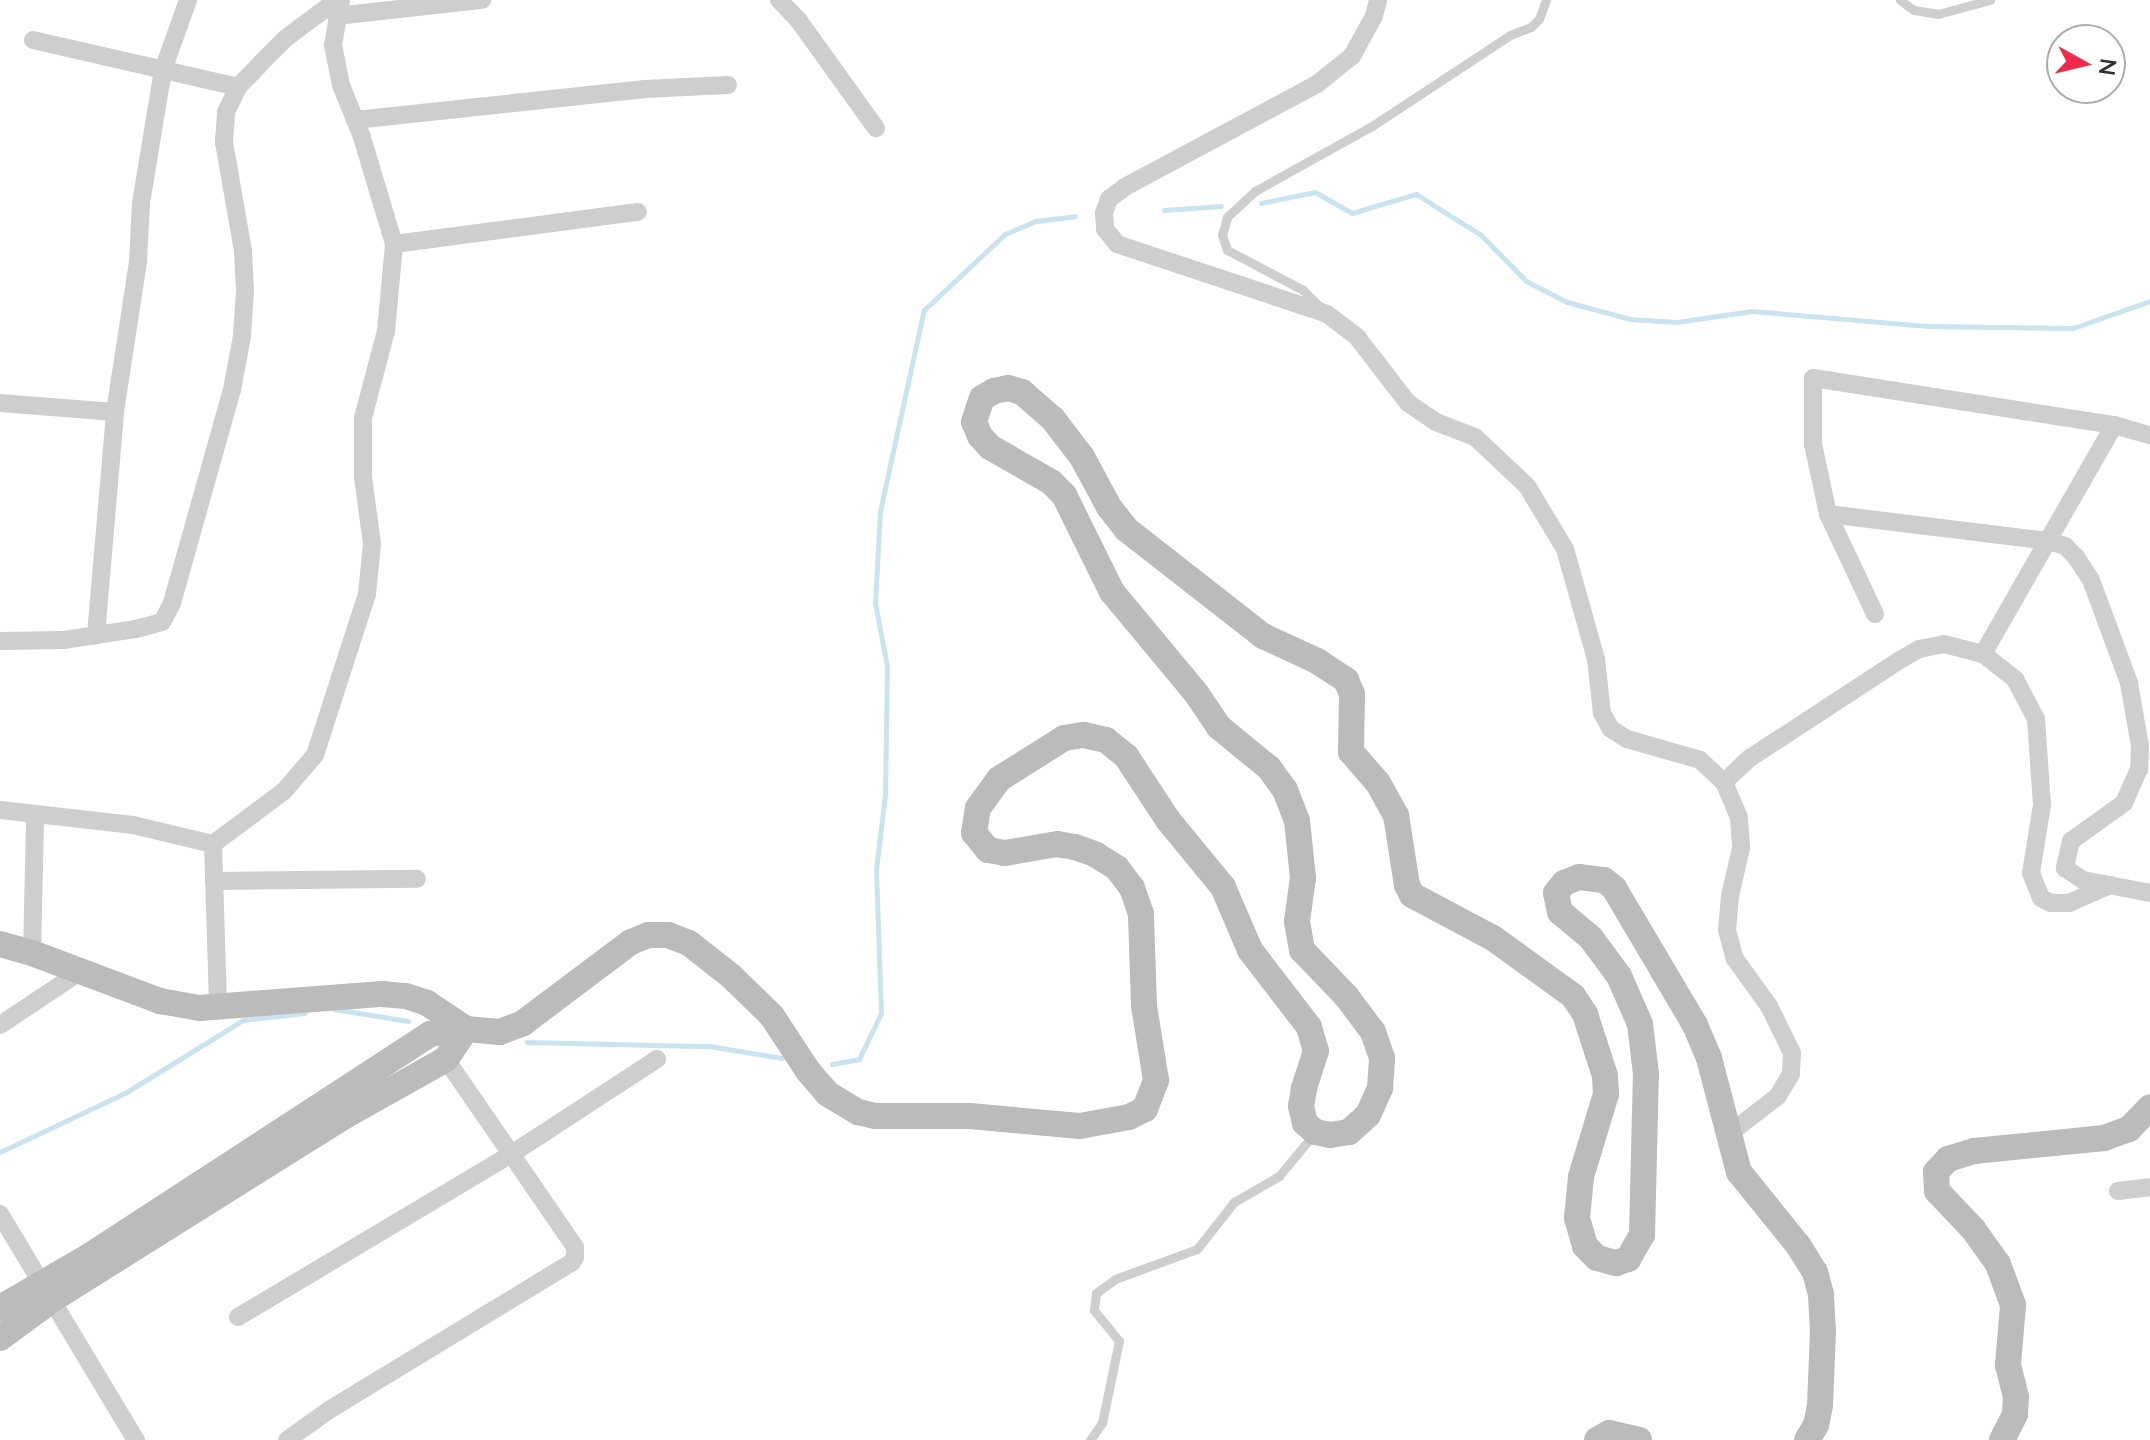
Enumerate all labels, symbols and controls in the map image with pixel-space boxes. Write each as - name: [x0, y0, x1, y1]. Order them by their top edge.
- north arrow: [2046, 24, 2126, 104]
- text: N: [2094, 57, 2123, 77]

